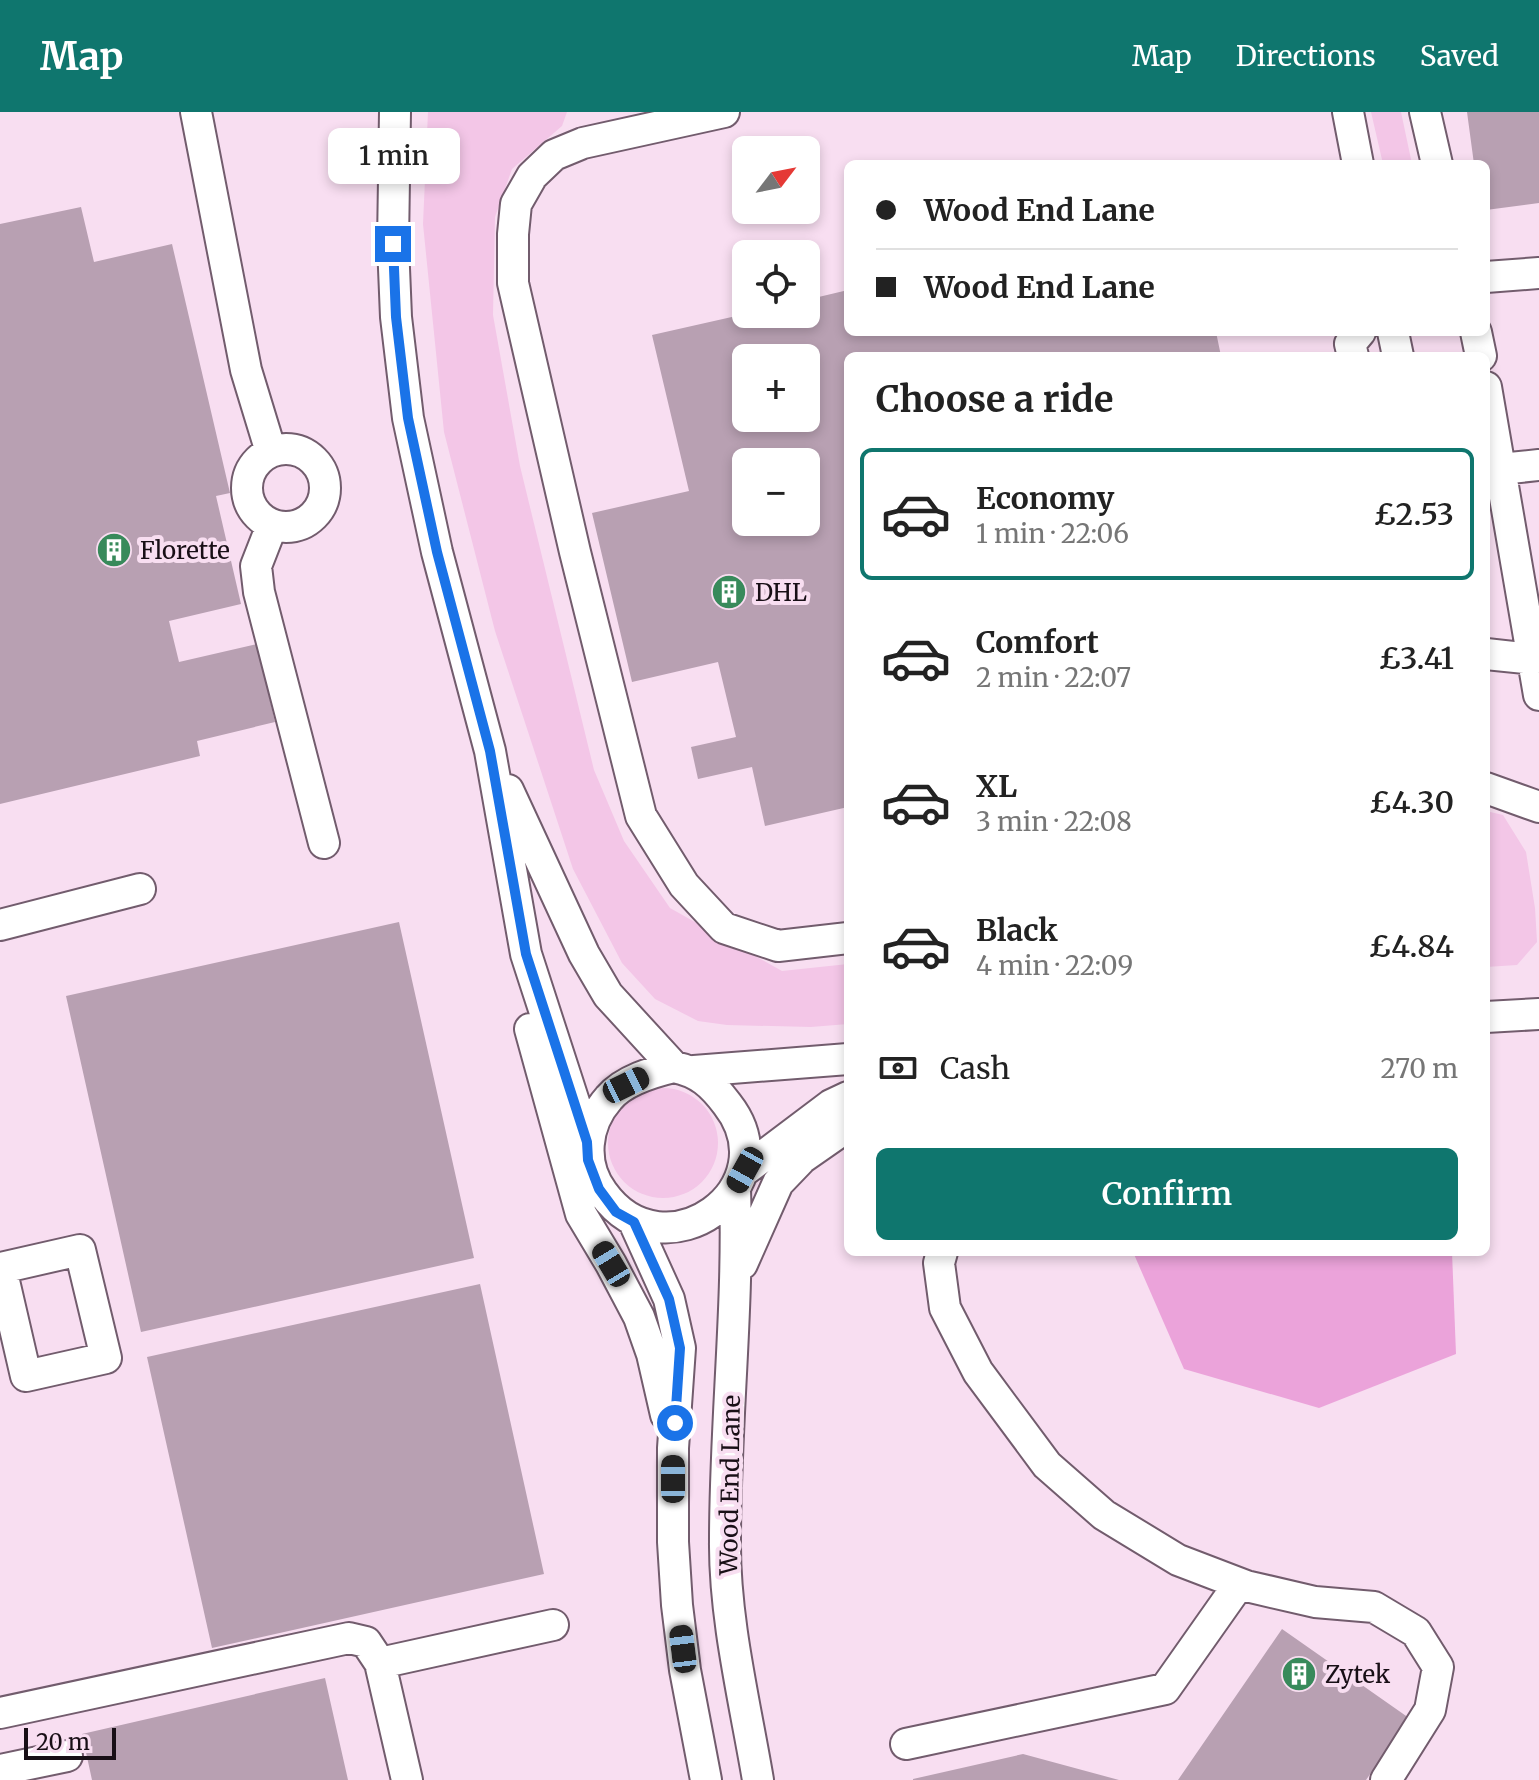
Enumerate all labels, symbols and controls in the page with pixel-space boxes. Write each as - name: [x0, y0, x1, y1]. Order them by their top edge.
- text: Map: [40, 33, 124, 80]
- text: Map: [1132, 38, 1192, 74]
- text: Directions: [1236, 38, 1376, 74]
- text: Saved: [1420, 38, 1499, 74]
- callout: 1 min: [327, 128, 459, 184]
- north arrow: [732, 136, 820, 224]
- map controls: [732, 136, 820, 536]
- text: 1 min: [359, 139, 429, 172]
- text: Wood End Lane: [924, 191, 1155, 229]
- route end: [375, 226, 411, 262]
- button: locate: [732, 240, 820, 328]
- text: Wood End Lane: [924, 268, 1155, 306]
- button: +: [732, 344, 820, 432]
- text: Choose a ride: [876, 377, 1113, 422]
- button: −: [732, 448, 820, 536]
- icon: car: [880, 478, 952, 550]
- text: Economy: [976, 479, 1114, 517]
- text: £2.53: [1374, 495, 1454, 533]
- text: 1 min · 22:06: [976, 517, 1129, 550]
- building icon: Florette: [95, 531, 133, 569]
- place label: Florette: [140, 535, 230, 566]
- building icon: DHL: [710, 573, 748, 611]
- place label: DHL: [755, 577, 807, 608]
- icon: car: [880, 622, 952, 694]
- text: Comfort: [976, 623, 1099, 661]
- text: £3.41: [1379, 639, 1454, 677]
- text: 2 min · 22:07: [976, 661, 1131, 694]
- icon: car: [880, 766, 952, 838]
- text: XL: [976, 767, 1017, 805]
- text: £4.30: [1369, 783, 1454, 821]
- text: 3 min · 22:08: [976, 805, 1132, 838]
- icon: car: [880, 910, 952, 982]
- text: Black: [976, 911, 1058, 949]
- text: £4.84: [1369, 927, 1454, 965]
- text: 4 min · 22:09: [976, 949, 1133, 982]
- icon: cash: [876, 1046, 920, 1090]
- text: Cash: [940, 1049, 1010, 1087]
- text: 270 m: [1381, 1052, 1458, 1085]
- car: [599, 1064, 653, 1106]
- car: [723, 1143, 767, 1197]
- button: Confirm: [876, 1148, 1458, 1240]
- car: [588, 1237, 634, 1291]
- street label: Wood End Lane: [713, 1395, 747, 1576]
- route start: [657, 1405, 693, 1441]
- car: [661, 1455, 685, 1503]
- car: [668, 1624, 698, 1674]
- building icon: Zytek: [1280, 1655, 1318, 1693]
- place label: Zytek: [1325, 1659, 1391, 1690]
- scale bar: [24, 1724, 116, 1760]
- text: 20 m: [36, 1728, 90, 1756]

